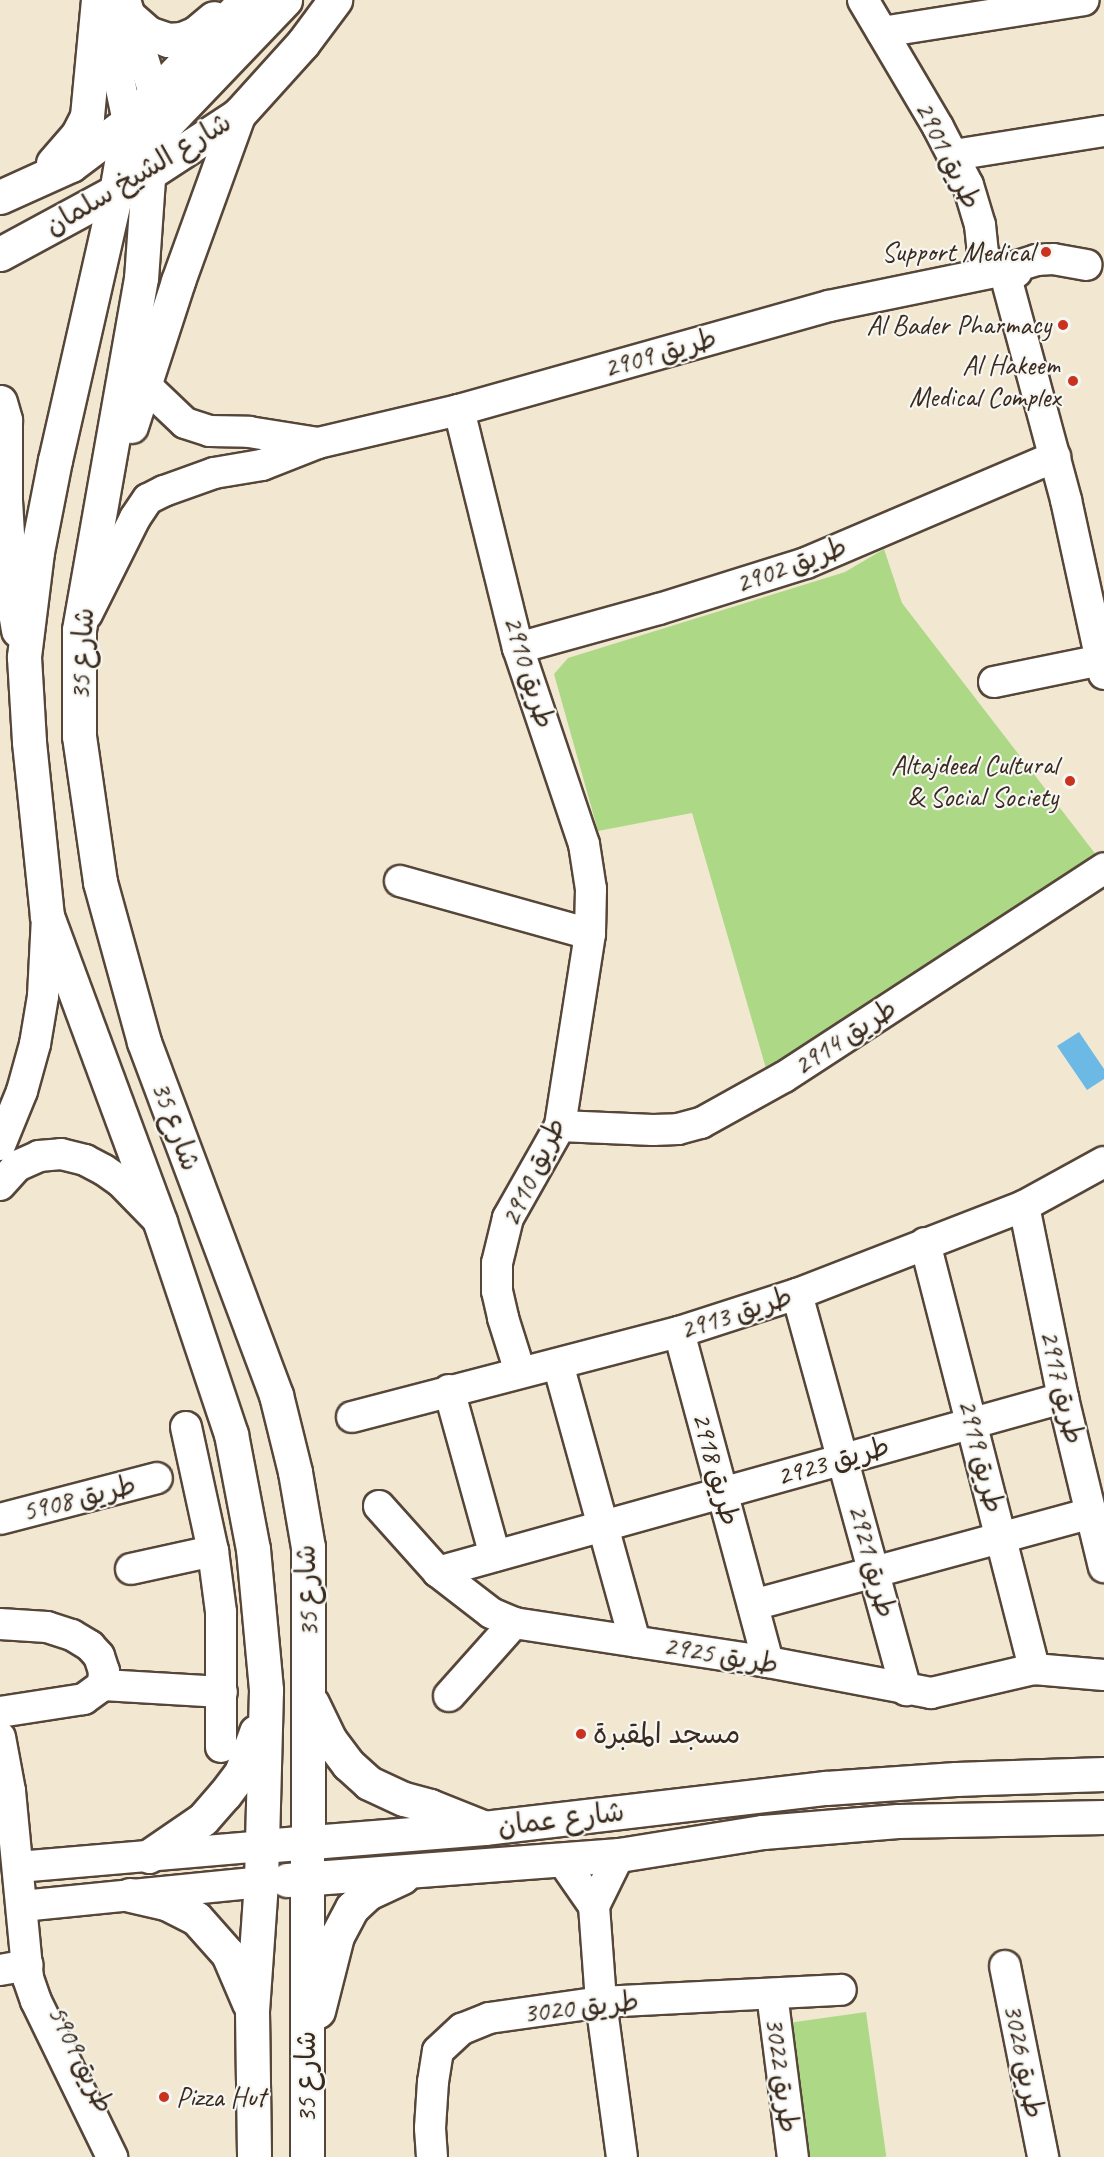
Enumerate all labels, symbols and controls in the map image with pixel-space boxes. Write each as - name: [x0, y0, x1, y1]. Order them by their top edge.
- street label: طريق 2901: [907, 96, 989, 214]
- street label: شارع الشيخ سلمان: [39, 105, 237, 243]
- place label: Support Medical: [882, 235, 1034, 269]
- marker: Support Medical: [1039, 245, 1053, 259]
- place label: Al Bader Pharmacy: [867, 308, 1051, 342]
- marker: Al Bader Pharmacy: [1056, 318, 1070, 332]
- street label: طريق 2909: [600, 321, 720, 385]
- place label: Al Hakeem Medical Complex: [909, 348, 1060, 414]
- marker: Al Hakeem Medical Complex: [1064, 372, 1082, 390]
- street label: طريق 2902: [731, 529, 851, 601]
- street label: شارع 35: [63, 607, 101, 701]
- street label: طريق 2910: [496, 612, 562, 732]
- place label: Altajdeed Cultural & Social Society: [891, 748, 1058, 814]
- marker: Altajdeed Cultural & Social Society: [1063, 774, 1077, 788]
- street label: طريق 2914: [787, 991, 903, 1083]
- street label: شارع 35: [144, 1077, 208, 1175]
- street label: طريق 2910: [493, 1112, 573, 1232]
- street label: طريق 2913: [676, 1279, 796, 1347]
- street label: طريق 2917: [1033, 1327, 1091, 1447]
- street label: طريق 2919: [951, 1396, 1011, 1516]
- street label: طريق 2918: [685, 1409, 747, 1529]
- street label: طريق 2923: [773, 1429, 893, 1493]
- street label: طريق 5908: [19, 1468, 139, 1528]
- street label: طريق 2921: [841, 1501, 903, 1621]
- street label: شارع 35: [289, 1544, 325, 1638]
- street label: طريق 2925: [661, 1628, 781, 1682]
- place label: مسجد المقبرة: [593, 1717, 740, 1751]
- marker: مسجد المقبرة: [574, 1727, 588, 1741]
- street label: شارع عمان: [496, 1795, 626, 1843]
- street label: طريق 3020: [522, 1984, 640, 2030]
- street label: طريق 5909: [40, 2000, 122, 2118]
- street label: طريق 3026: [996, 2001, 1052, 2121]
- street label: طريق 3022: [758, 2015, 806, 2135]
- street label: شارع 35: [289, 2031, 323, 2123]
- place label: Pizza Hut: [176, 2080, 266, 2114]
- marker: Pizza Hut: [157, 2090, 171, 2104]

